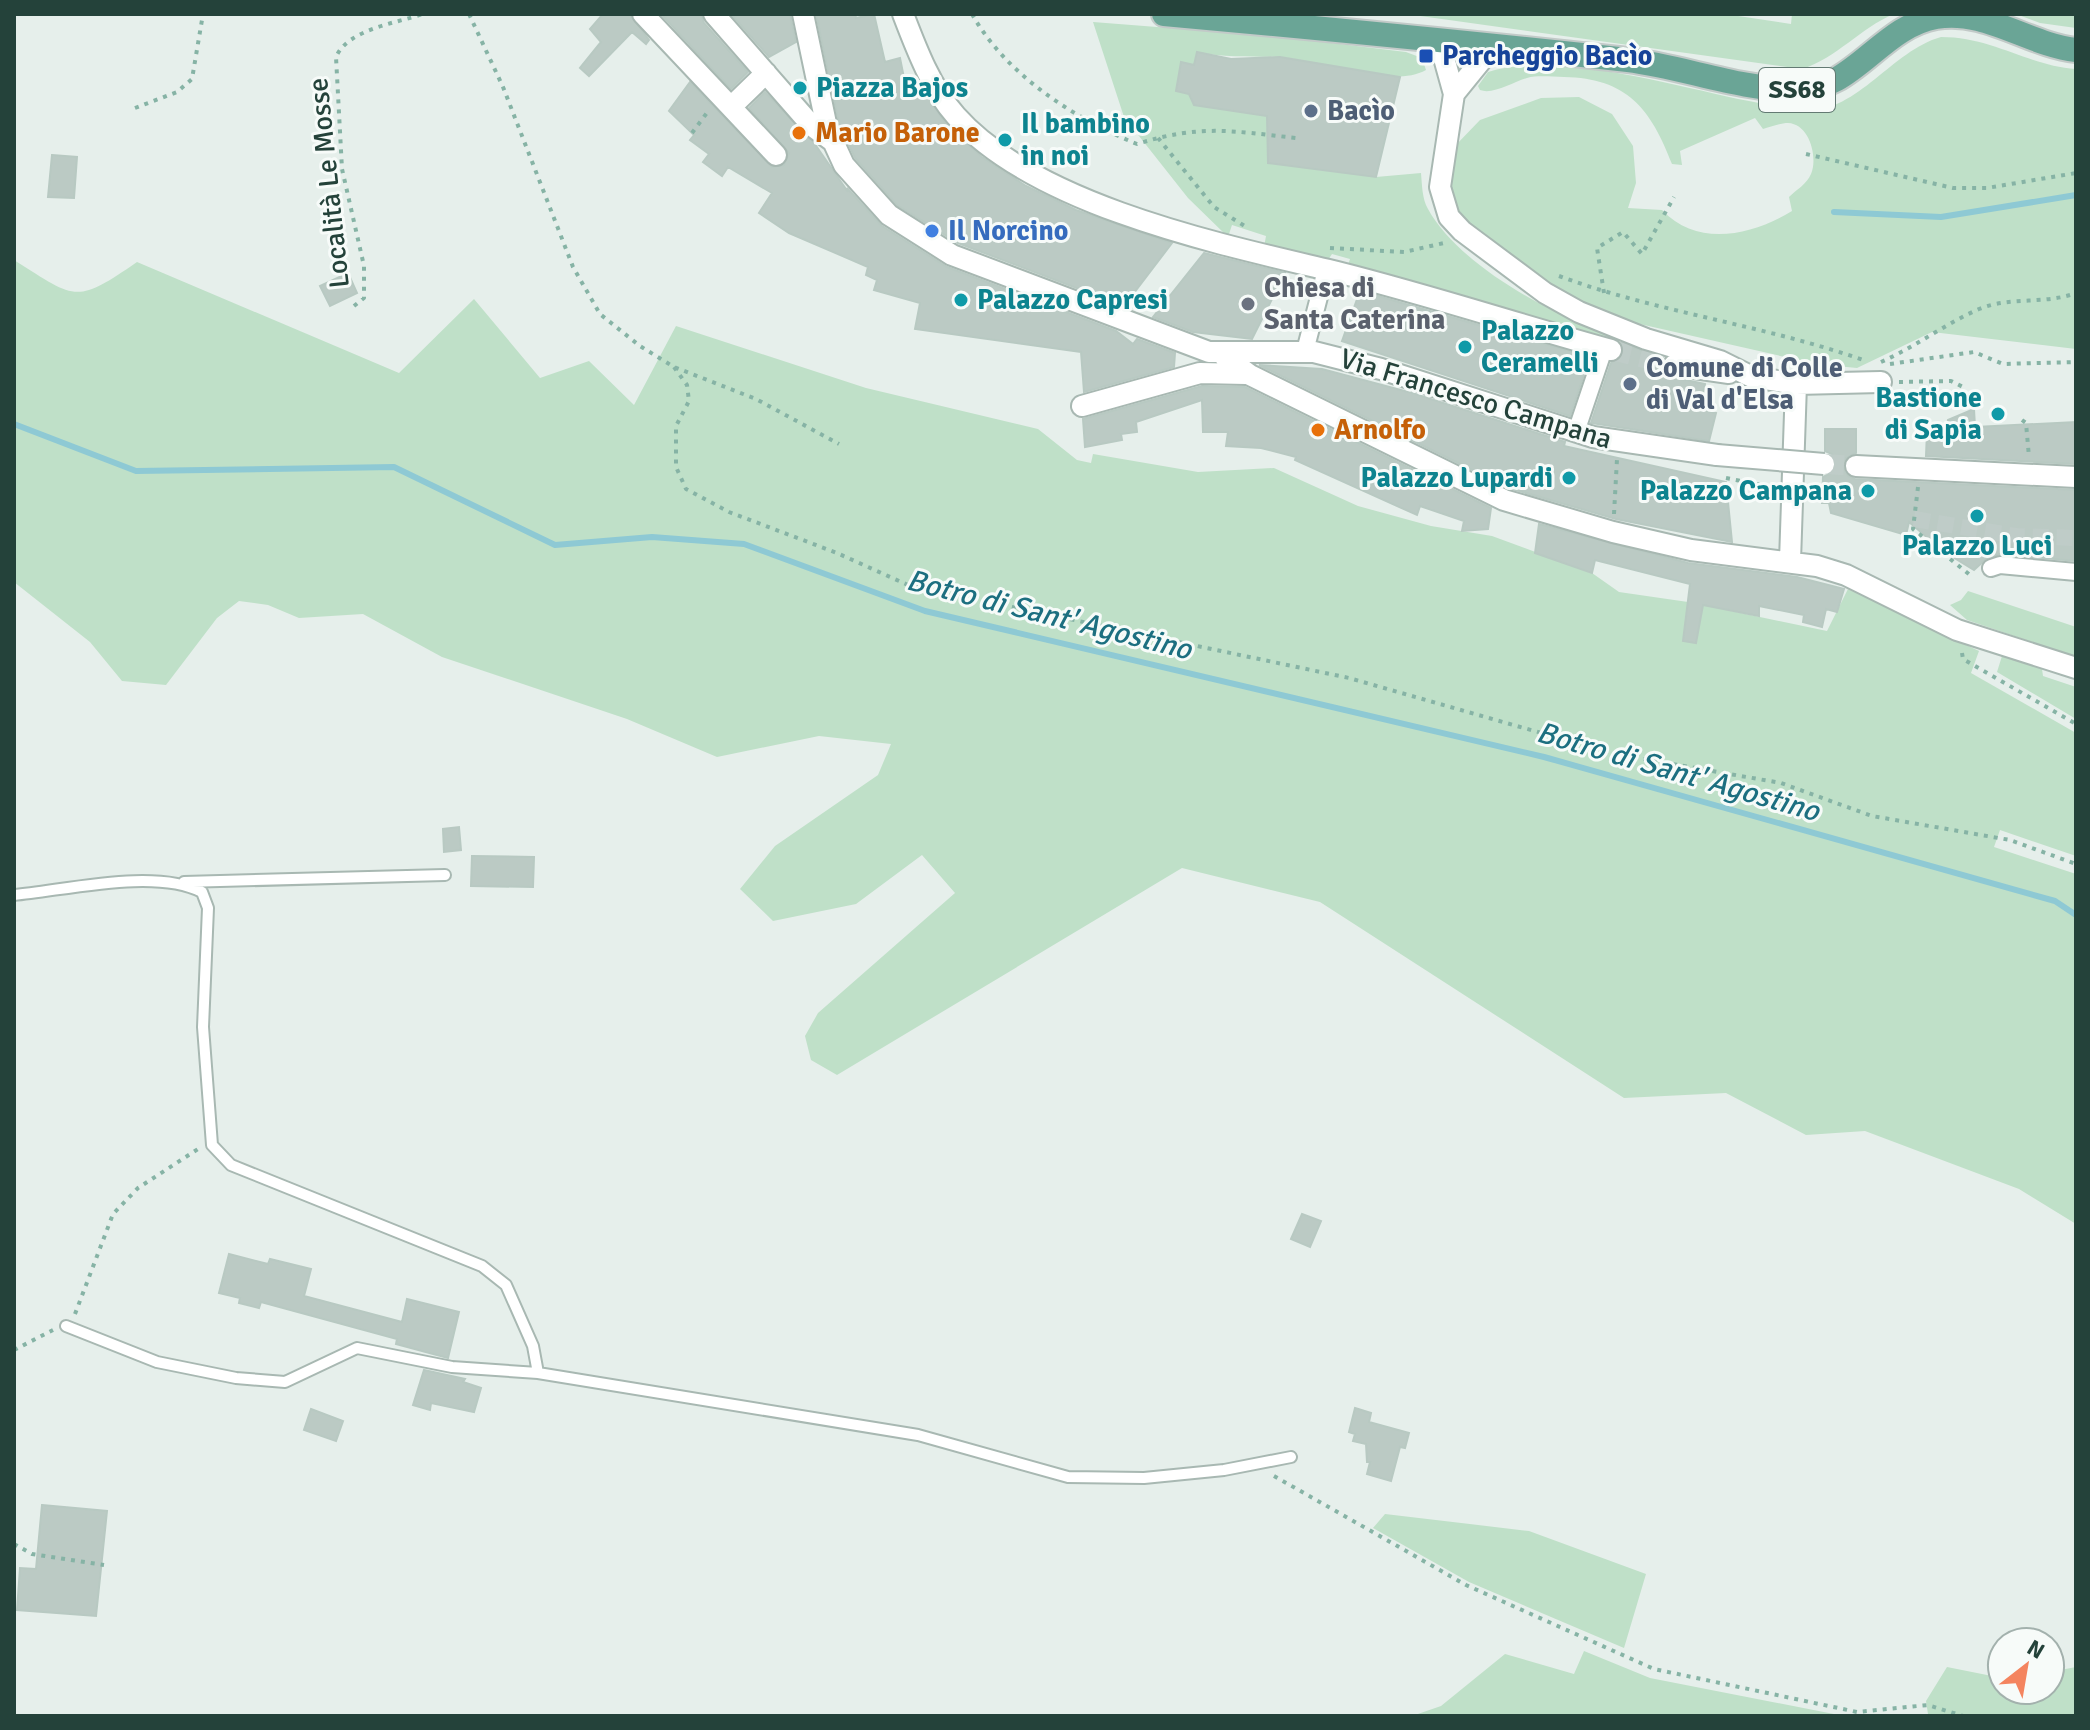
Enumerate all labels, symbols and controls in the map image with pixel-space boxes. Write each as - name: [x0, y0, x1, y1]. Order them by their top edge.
- place label: Parcheggio Bacìo: [1442, 39, 1652, 73]
- marker: Parcheggio Bacìo: [1417, 47, 1435, 65]
- road number: SS68: [1759, 68, 1835, 112]
- place label: Piazza Bajos: [816, 71, 968, 105]
- street label: Località Le Mosse: [301, 76, 357, 290]
- marker: Piazza Bajos: [791, 79, 809, 97]
- place label: Bacìo: [1327, 94, 1395, 128]
- marker: Bacìo: [1302, 102, 1320, 120]
- place label: Il bambino in noi: [1021, 107, 1150, 173]
- place label: Mario Barone: [815, 116, 980, 150]
- marker: Mario Barone: [790, 124, 808, 142]
- marker: Il bambino in noi: [996, 131, 1014, 149]
- place label: Il Norcino: [948, 214, 1068, 248]
- marker: Il Norcino: [923, 222, 941, 240]
- place label: Chiesa di Santa Caterina: [1264, 271, 1445, 337]
- place label: Palazzo Capresi: [977, 283, 1168, 317]
- marker: Palazzo Capresi: [952, 291, 970, 309]
- marker: Chiesa di Santa Caterina: [1239, 295, 1257, 313]
- place label: Palazzo Ceramelli: [1481, 314, 1599, 380]
- marker: Palazzo Ceramelli: [1456, 338, 1474, 356]
- street label: Via Francesco Campana: [1336, 341, 1616, 457]
- place label: Comune di Colle di Val d'Elsa: [1646, 351, 1843, 417]
- marker: Comune di Colle di Val d'Elsa: [1621, 375, 1639, 393]
- place label: Bastione di Sapia: [1875, 381, 1982, 447]
- marker: Bastione di Sapia: [1989, 405, 2007, 423]
- place label: Arnolfo: [1334, 413, 1426, 447]
- marker: Arnolfo: [1309, 421, 1327, 439]
- place label: Palazzo Lupardi: [1360, 461, 1553, 495]
- marker: Palazzo Lupardi: [1560, 469, 1578, 487]
- place label: Palazzo Campana: [1640, 474, 1852, 508]
- marker: Palazzo Campana: [1859, 482, 1877, 500]
- marker: Palazzo Luci: [1968, 507, 1986, 525]
- place label: Palazzo Luci: [1902, 529, 2052, 563]
- water label: Botro di Sant' Agostino: [903, 562, 1197, 669]
- water label: Botro di Sant' Agostino: [1532, 714, 1825, 830]
- north arrow: [1986, 1626, 2066, 1706]
- text: N: [2023, 1634, 2050, 1665]

